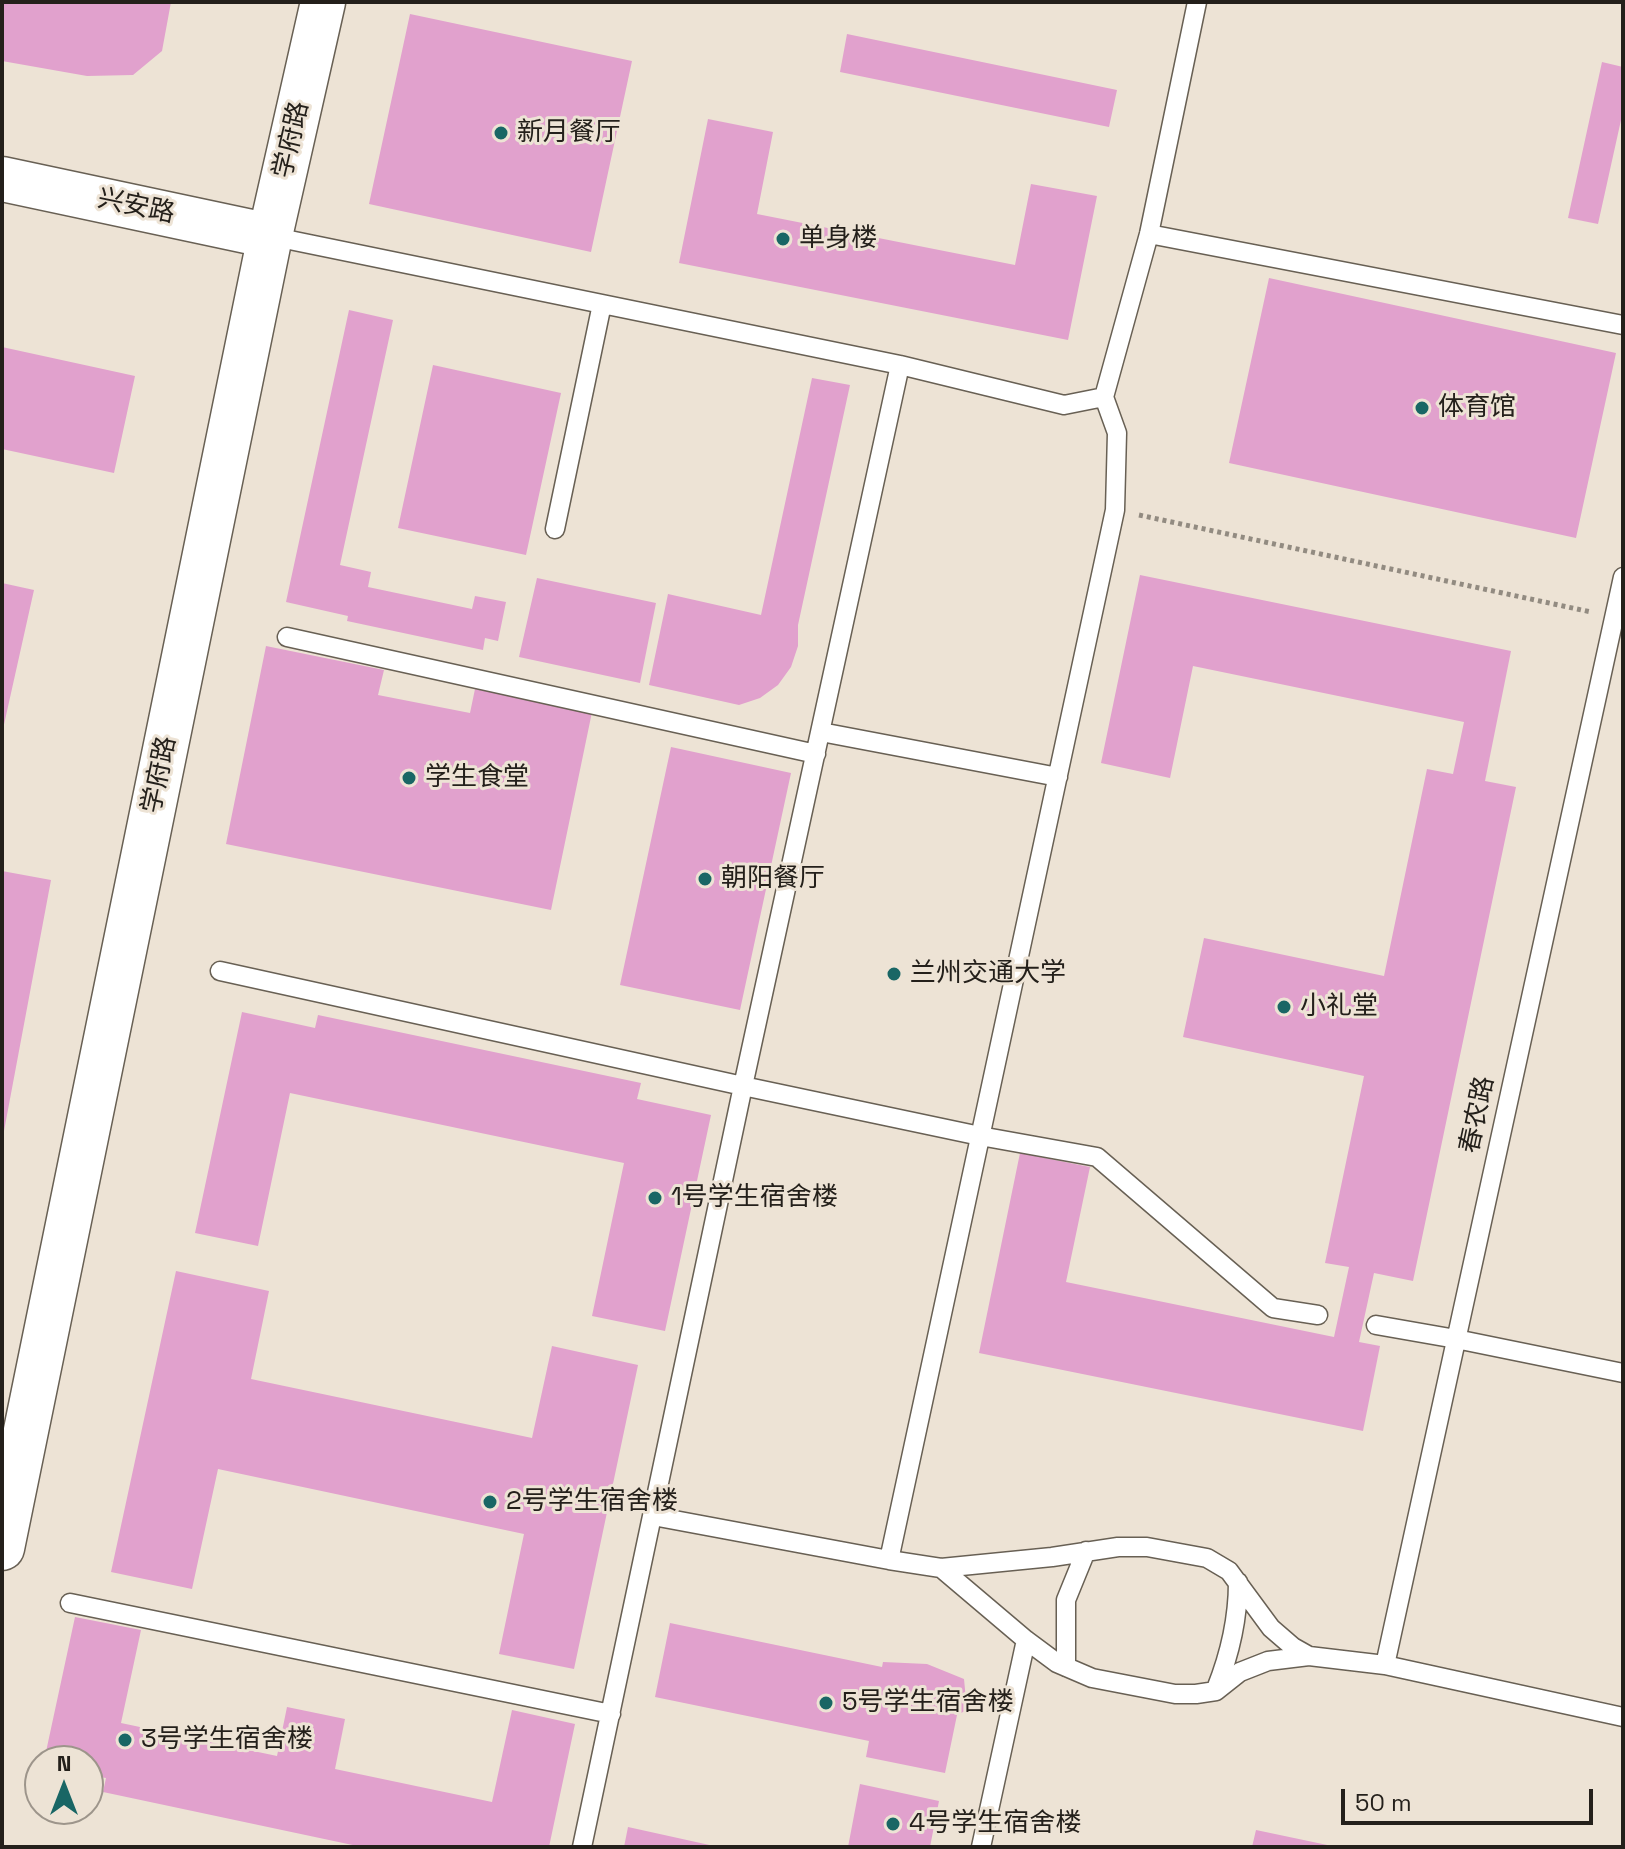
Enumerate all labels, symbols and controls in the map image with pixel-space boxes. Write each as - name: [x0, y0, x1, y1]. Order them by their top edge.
- street label: 学府路: [268, 98, 316, 182]
- place label: 新月餐厅: [517, 117, 621, 149]
- marker: 新月餐厅: [492, 124, 510, 142]
- street label: 兴安路: [95, 184, 177, 230]
- place label: 单身楼: [799, 223, 877, 255]
- marker: 单身楼: [774, 230, 792, 248]
- place label: 体育馆: [1438, 392, 1516, 424]
- marker: 体育馆: [1413, 399, 1431, 417]
- street label: 学府路: [137, 734, 183, 816]
- place label: 学生食堂: [425, 762, 529, 794]
- marker: 学生食堂: [400, 769, 418, 787]
- place label: 朝阳餐厅: [721, 863, 825, 895]
- marker: 朝阳餐厅: [696, 870, 714, 888]
- place label: 兰州交通大学: [910, 958, 1066, 990]
- marker: 兰州交通大学: [885, 965, 903, 983]
- place label: 小礼堂: [1300, 991, 1378, 1023]
- marker: 小礼堂: [1275, 998, 1293, 1016]
- street label: 春农路: [1455, 1074, 1501, 1156]
- place label: 1号学生宿舍楼: [671, 1182, 838, 1214]
- marker: 1号学生宿舍楼: [646, 1189, 664, 1207]
- place label: 2号学生宿舍楼: [506, 1486, 678, 1518]
- marker: 2号学生宿舍楼: [481, 1493, 499, 1511]
- place label: 5号学生宿舍楼: [842, 1687, 1014, 1719]
- marker: 5号学生宿舍楼: [817, 1694, 835, 1712]
- place label: 3号学生宿舍楼: [141, 1724, 313, 1756]
- marker: 3号学生宿舍楼: [116, 1731, 134, 1749]
- north arrow: [24, 1745, 104, 1825]
- text: N: [57, 1749, 71, 1777]
- scale bar: [1345, 1773, 1597, 1823]
- text: 50 m: [1355, 1787, 1412, 1818]
- place label: 4号学生宿舍楼: [909, 1808, 1081, 1840]
- marker: 4号学生宿舍楼: [884, 1815, 902, 1833]

